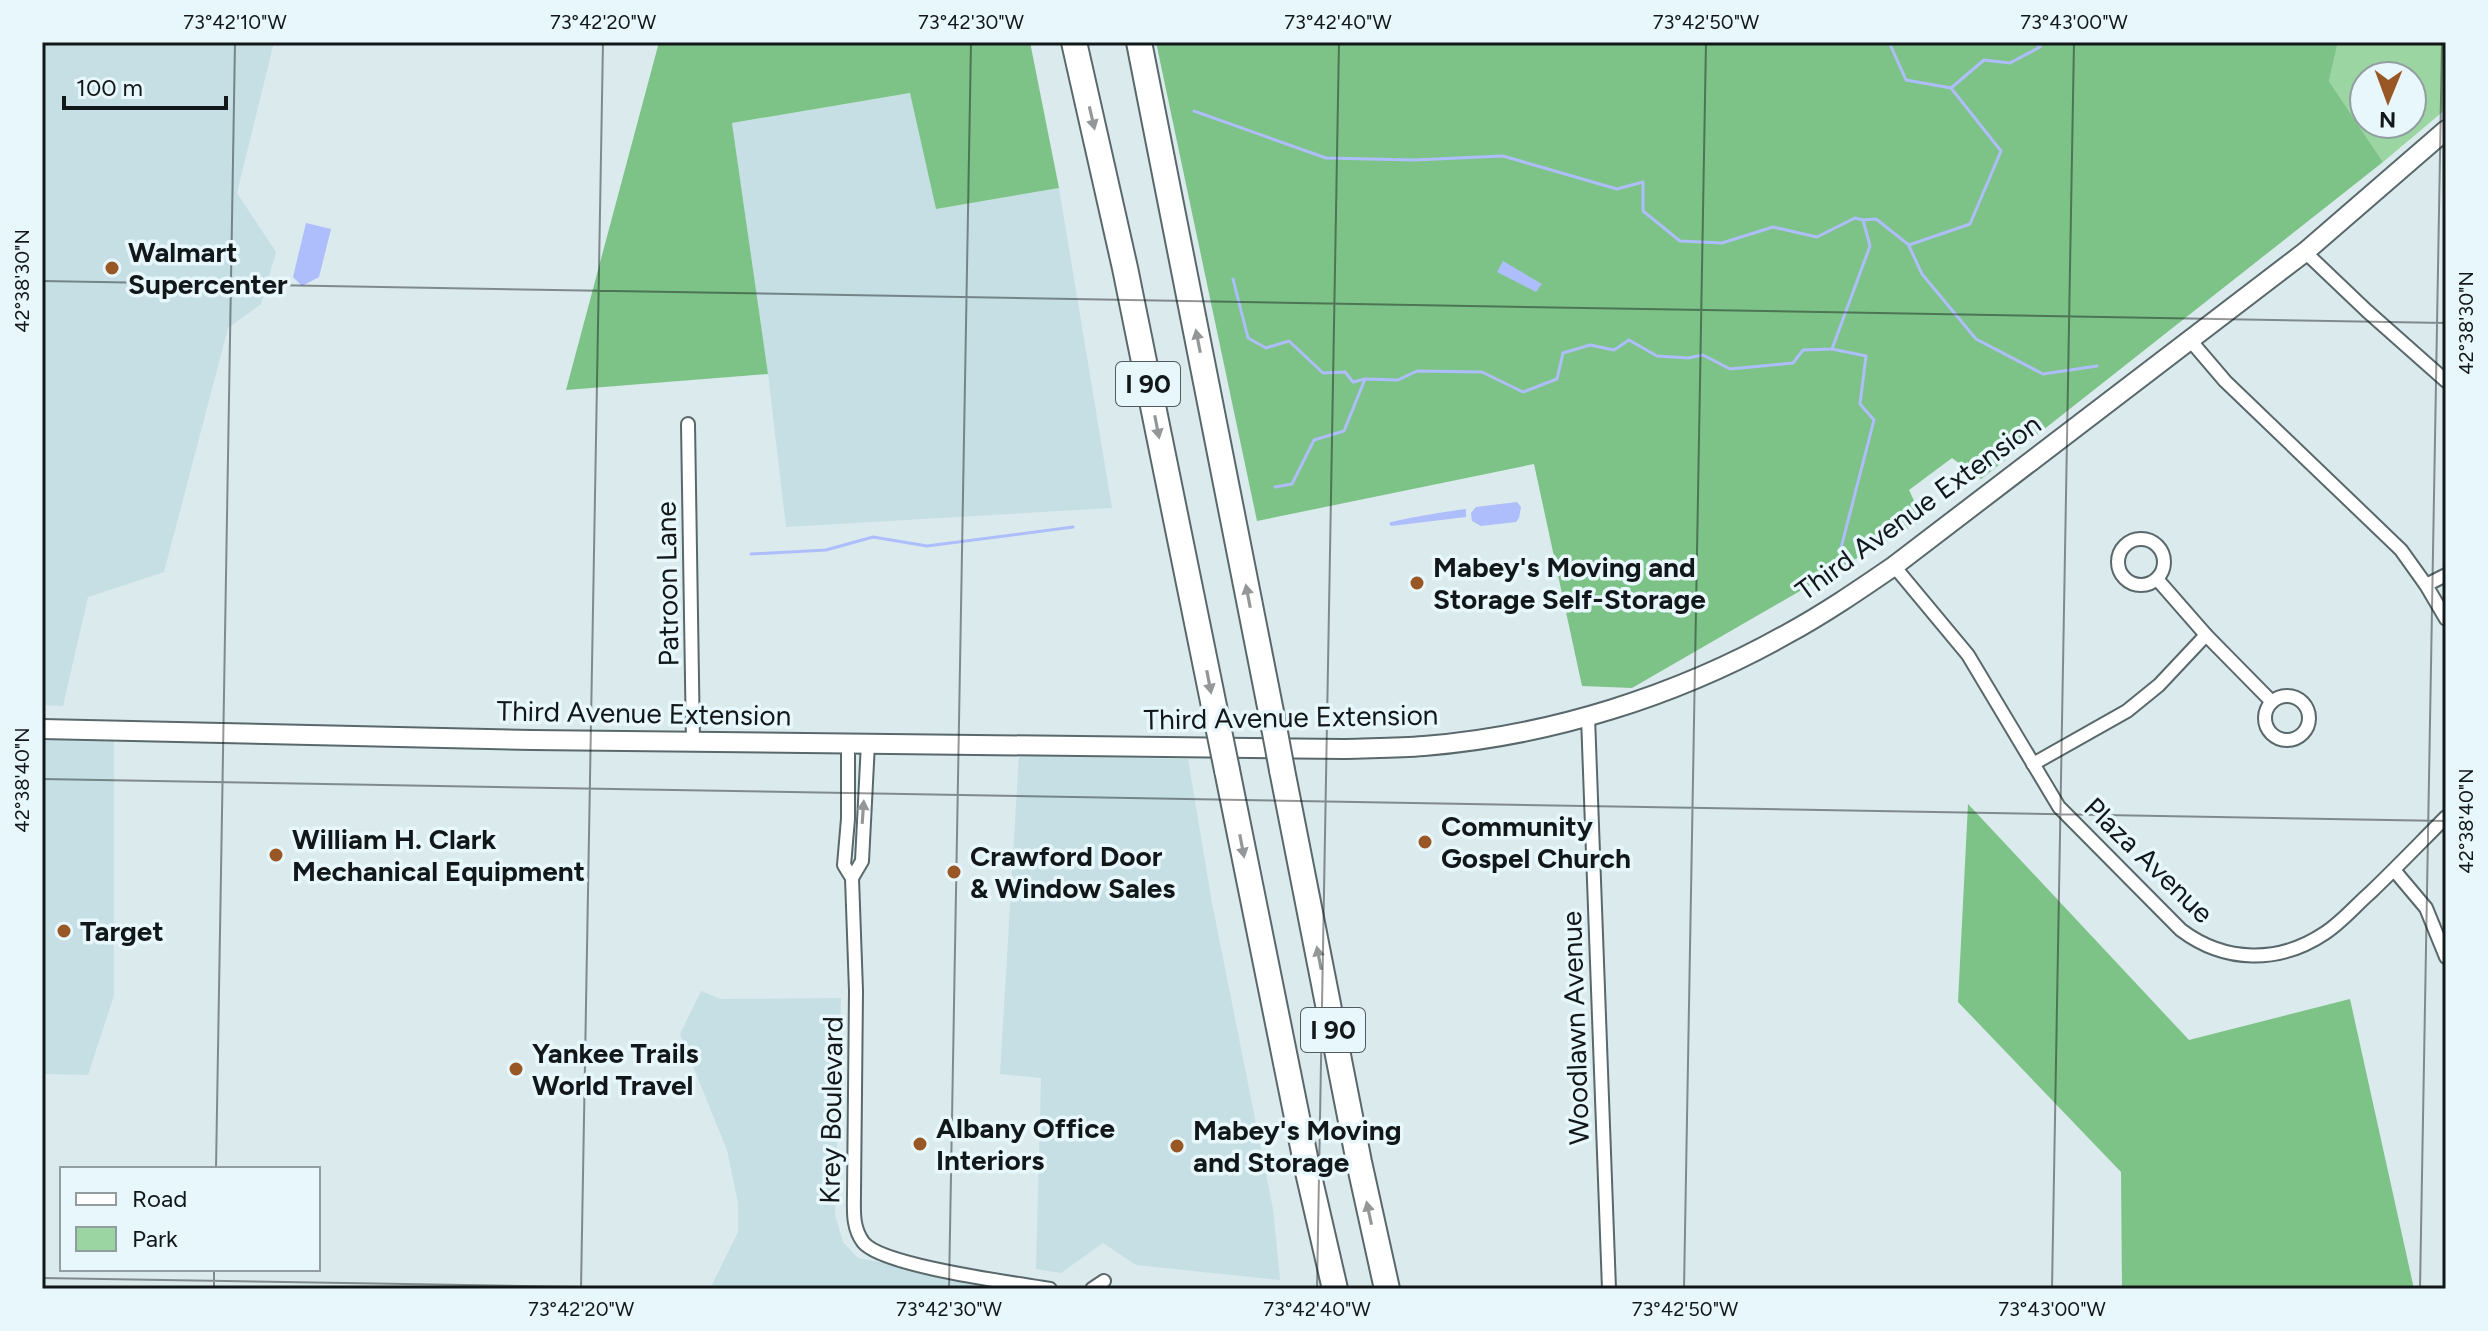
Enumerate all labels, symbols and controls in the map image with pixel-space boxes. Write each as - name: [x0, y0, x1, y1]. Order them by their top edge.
- text: 73°42'10"W: [183, 10, 287, 34]
- text: 73°42'20"W: [550, 10, 656, 34]
- text: 73°42'30"W: [918, 10, 1024, 34]
- text: 73°42'40"W: [1284, 10, 1392, 34]
- text: 73°42'50"W: [1653, 10, 1759, 34]
- text: 73°43'00"W: [2020, 10, 2128, 34]
- scale bar: [64, 60, 226, 110]
- north arrow: [2348, 60, 2428, 140]
- text: 100 m: [76, 73, 143, 102]
- one-way arrow: [1086, 106, 1099, 131]
- text: N: [2379, 106, 2396, 133]
- text: 42°38'30"N: [10, 229, 34, 333]
- place label: Walmart Supercenter: [128, 235, 288, 301]
- marker: Walmart Supercenter: [103, 259, 121, 277]
- text: 42°38'30"N: [2454, 271, 2478, 375]
- one-way arrow: [1192, 328, 1204, 353]
- road number: I 90: [1116, 362, 1180, 406]
- street label: Third Avenue Extension: [1789, 407, 2047, 607]
- one-way arrow: [1151, 415, 1164, 440]
- street label: Patroon Lane: [649, 501, 685, 667]
- place label: Mabey's Moving and Storage Self-Storage: [1433, 550, 1706, 616]
- marker: Mabey's Moving and Storage Self-Storage: [1408, 574, 1426, 592]
- one-way arrow: [1241, 583, 1254, 608]
- one-way arrow: [1203, 670, 1216, 695]
- street label: Third Avenue Extension: [496, 693, 792, 733]
- street label: Third Avenue Extension: [1143, 697, 1439, 737]
- text: 42°38'40"N: [10, 727, 34, 833]
- text: 42°38'40"N: [2454, 768, 2478, 874]
- street label: Plaza Avenue: [2077, 790, 2221, 930]
- one-way arrow: [857, 799, 870, 824]
- place label: Community Gospel Church: [1441, 809, 1631, 875]
- place label: William H. Clark Mechanical Equipment: [292, 822, 585, 888]
- marker: Community Gospel Church: [1416, 833, 1434, 851]
- one-way arrow: [1236, 834, 1249, 859]
- place label: Crawford Door & Window Sales: [970, 839, 1175, 905]
- marker: William H. Clark Mechanical Equipment: [267, 846, 285, 864]
- marker: Crawford Door & Window Sales: [945, 863, 963, 881]
- street label: Woodlawn Avenue: [1554, 910, 1596, 1146]
- place label: Target: [80, 914, 164, 948]
- marker: Target: [55, 922, 73, 940]
- one-way arrow: [1312, 945, 1325, 970]
- road number: I 90: [1301, 1008, 1365, 1052]
- street label: Krey Boulevard: [812, 1016, 850, 1204]
- place label: Yankee Trails World Travel: [532, 1036, 699, 1102]
- marker: Yankee Trails World Travel: [507, 1060, 525, 1078]
- place label: Albany Office Interiors: [936, 1111, 1115, 1177]
- place label: Mabey's Moving and Storage: [1193, 1113, 1402, 1179]
- marker: Albany Office Interiors: [911, 1135, 929, 1153]
- marker: Mabey's Moving and Storage: [1168, 1137, 1186, 1155]
- legend: [60, 1167, 320, 1271]
- text: Road: [132, 1184, 187, 1213]
- one-way arrow: [1362, 1200, 1375, 1225]
- text: Park: [132, 1224, 178, 1253]
- text: 73°42'20"W: [528, 1297, 634, 1321]
- text: 73°42'30"W: [896, 1297, 1002, 1321]
- text: 73°42'40"W: [1263, 1297, 1371, 1321]
- text: 73°42'50"W: [1632, 1297, 1738, 1321]
- text: 73°43'00"W: [1998, 1297, 2106, 1321]

